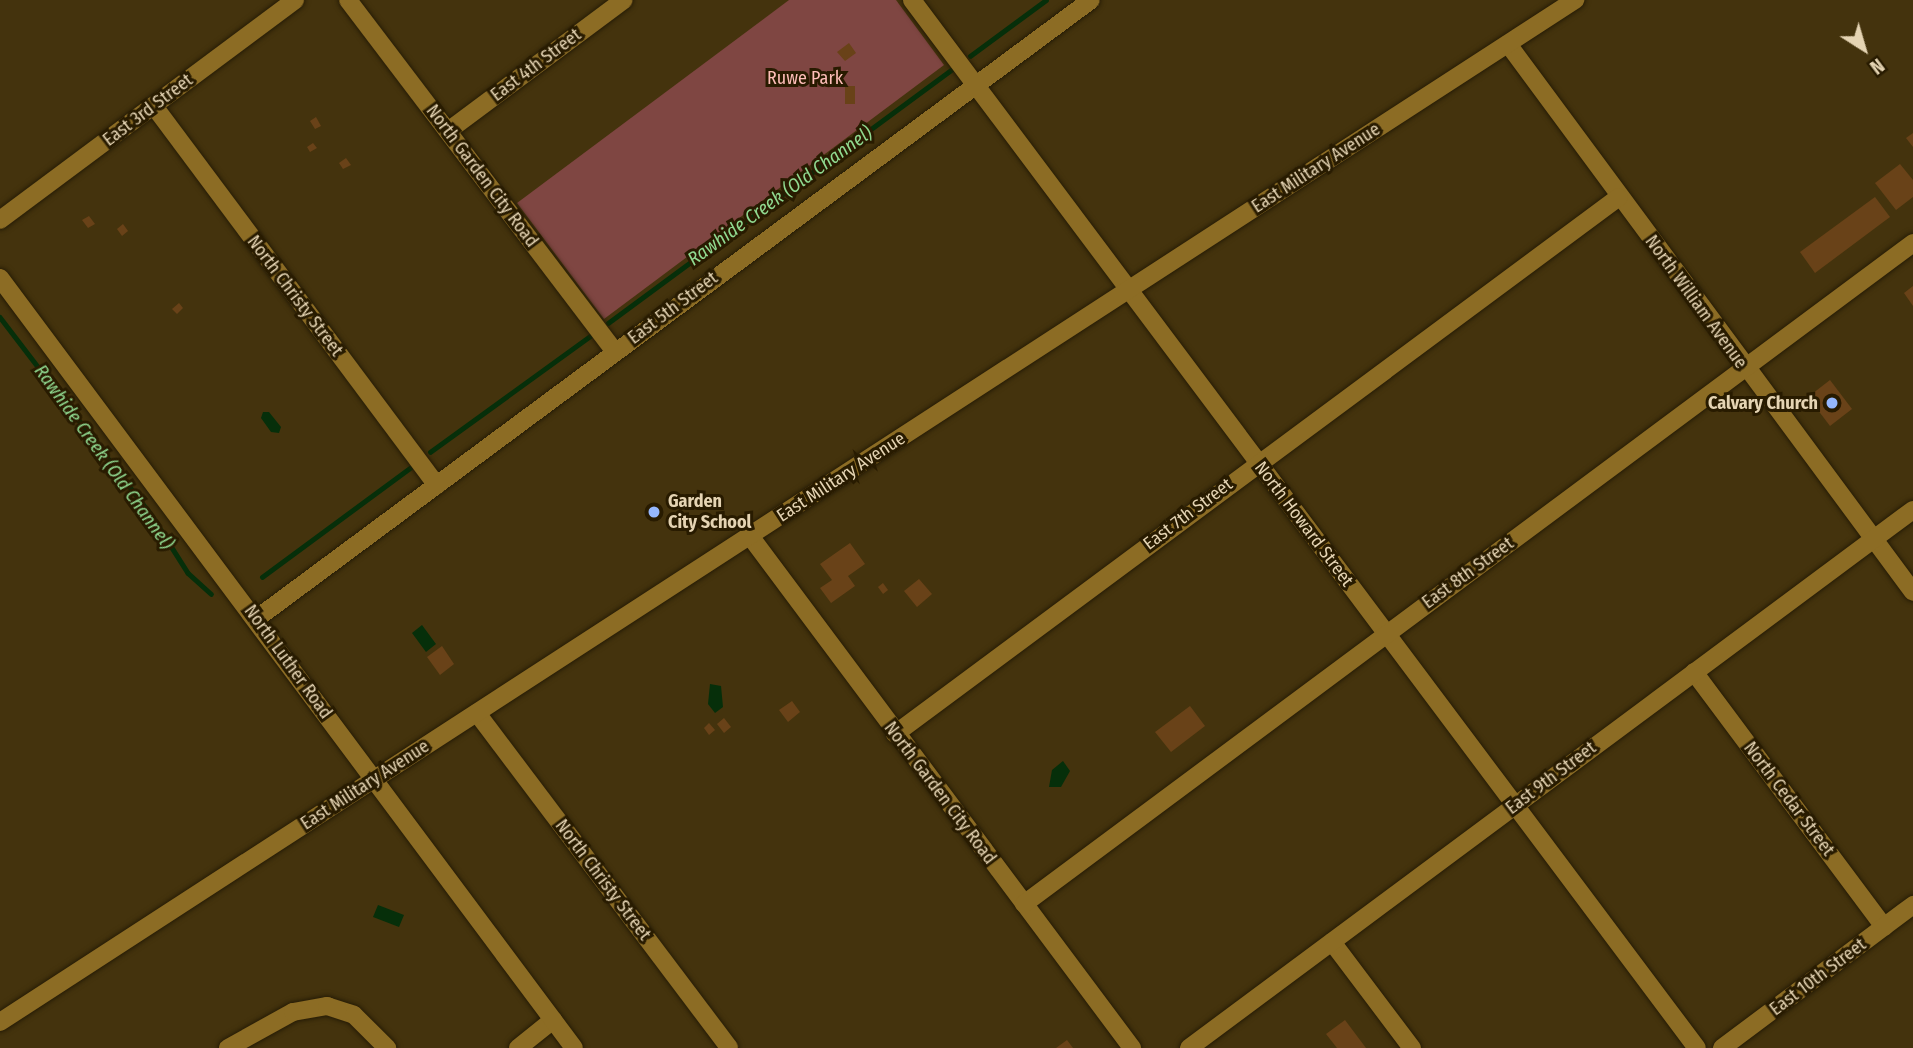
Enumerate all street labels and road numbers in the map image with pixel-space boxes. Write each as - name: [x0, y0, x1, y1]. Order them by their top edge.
- street label: East 4th Street: [487, 24, 585, 106]
- street label: East 3rd Street: [99, 69, 197, 151]
- street label: North Garden City Road: [421, 101, 543, 251]
- street label: East Military Avenue: [1248, 118, 1384, 218]
- street label: North Christy Street: [243, 231, 347, 361]
- street label: North William Avenue: [1640, 231, 1752, 373]
- street label: East 5th Street: [624, 267, 722, 349]
- street label: East Military Avenue: [773, 427, 909, 527]
- street label: North Howard Street: [1250, 457, 1358, 591]
- street label: East 7th Street: [1139, 474, 1237, 554]
- street label: East 8th Street: [1418, 533, 1518, 613]
- street label: North Luther Road: [239, 601, 337, 723]
- street label: North Garden City Road: [879, 718, 1001, 868]
- street label: East Military Avenue: [297, 735, 433, 835]
- street label: East 9th Street: [1502, 737, 1600, 819]
- street label: North Cedar Street: [1739, 738, 1839, 860]
- street label: North Christy Street: [551, 815, 655, 945]
- street label: East 10th Street: [1766, 934, 1870, 1020]

